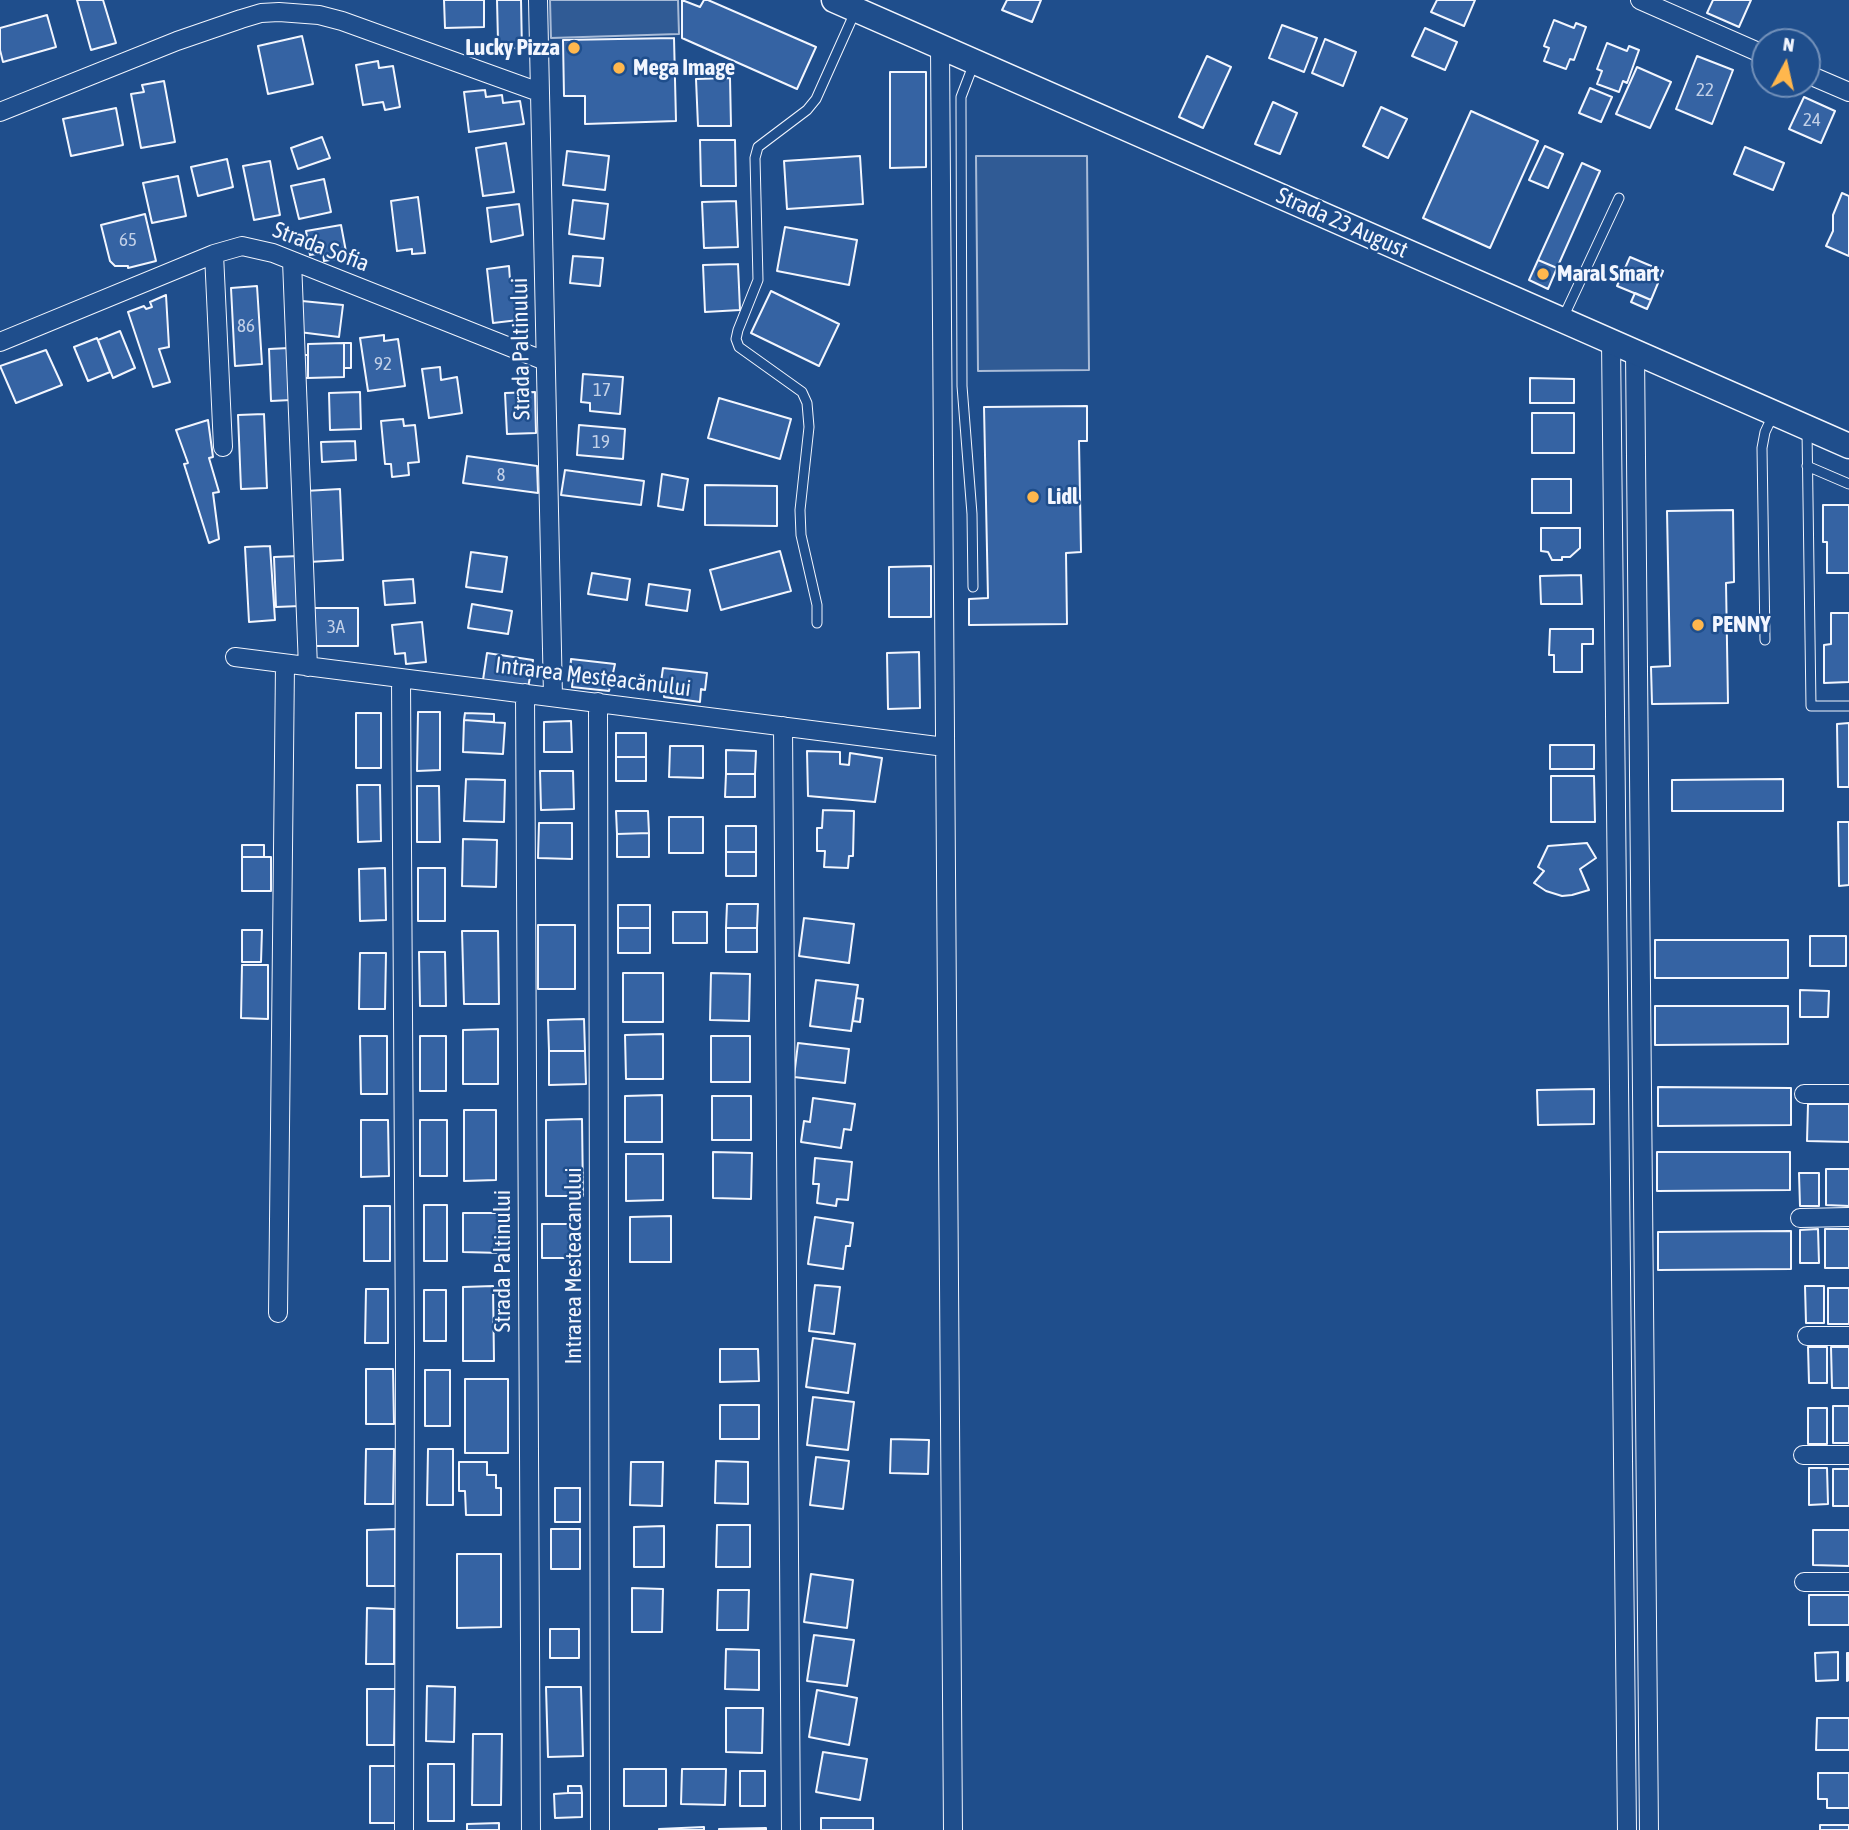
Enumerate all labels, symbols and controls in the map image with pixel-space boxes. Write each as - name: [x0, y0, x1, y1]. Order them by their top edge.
- north arrow: [1751, 28, 1821, 98]
- text: N: [1782, 33, 1796, 56]
- place label: Lucky Pizza: [465, 34, 560, 62]
- marker: Lucky Pizza: [566, 40, 582, 56]
- place label: Mega Image: [633, 54, 735, 82]
- marker: Mega Image: [611, 60, 627, 76]
- house number: 22: [1696, 79, 1714, 101]
- house number: 24: [1803, 109, 1821, 131]
- street label: Strada 23 August: [1272, 182, 1412, 264]
- street label: Strada Sofia: [269, 216, 373, 278]
- house number: 65: [119, 229, 137, 251]
- place label: Maral Smart: [1557, 260, 1659, 288]
- marker: Maral Smart: [1535, 266, 1551, 282]
- street label: Strada Paltinului: [506, 278, 536, 420]
- house number: 86: [237, 315, 255, 337]
- house number: 92: [374, 353, 392, 375]
- house number: 17: [593, 379, 611, 401]
- house number: 19: [592, 431, 610, 453]
- house number: 8: [497, 464, 505, 486]
- place label: Lidl: [1047, 483, 1078, 511]
- marker: Lidl: [1025, 489, 1041, 505]
- place label: PENNY: [1712, 611, 1770, 639]
- house number: 3A: [327, 616, 345, 638]
- marker: PENNY: [1690, 617, 1706, 633]
- street label: Intrarea Mesteacănului: [493, 651, 693, 703]
- street label: Intrarea Mesteacanului: [560, 1167, 588, 1365]
- street label: Strada Paltinului: [489, 1190, 517, 1332]

